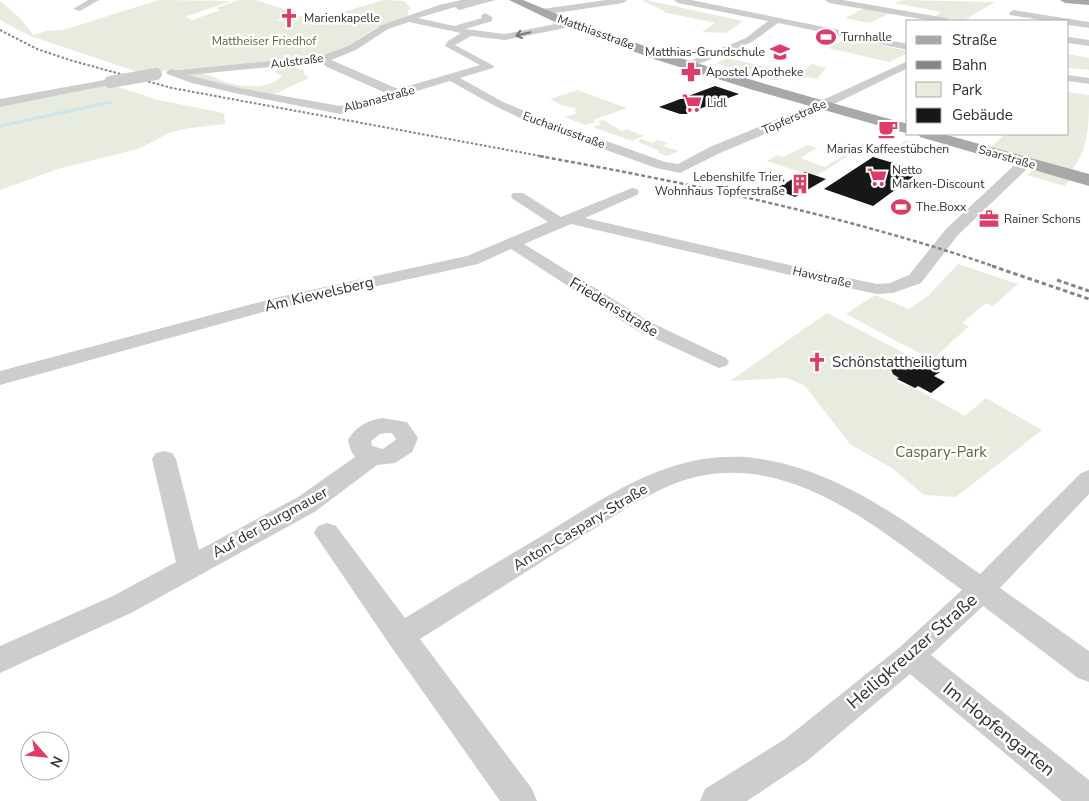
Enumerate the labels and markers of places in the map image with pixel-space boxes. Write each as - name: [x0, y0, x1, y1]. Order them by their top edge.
- church icon: Marienkapelle: [278, 7, 300, 29]
- place label: Marienkapelle: [304, 10, 380, 26]
- sports icon: Turnhalle: [815, 26, 837, 48]
- place label: Turnhalle: [841, 29, 892, 45]
- school or university icon: Matthias-Grundschule: [769, 41, 791, 63]
- place label: Matthias-Grundschule: [645, 44, 765, 60]
- pharmacy icon: Apostel Apotheke: [680, 61, 702, 83]
- place label: Apostel Apotheke: [706, 64, 803, 80]
- supermarket icon: Lidl: [681, 92, 703, 114]
- place label: Lidl: [707, 95, 727, 111]
- cafe icon: Marias Kaffeestübchen: [877, 118, 899, 140]
- place label: Marias Kaffeestübchen: [827, 141, 949, 157]
- place label: Netto Marken-Discount: [892, 162, 985, 192]
- supermarket icon: Netto Marken-Discount: [866, 166, 888, 188]
- place label: Lebenshilfe Trier, Wohnhaus Töpferstraße: [655, 169, 785, 199]
- building icon: Lebenshilfe Trier, Wohnhaus Töpferstraße: [789, 173, 811, 195]
- sports icon: The.Boxx: [890, 196, 912, 218]
- place label: The.Boxx: [916, 199, 967, 215]
- office icon: Rainer Schons: [978, 208, 1000, 230]
- place label: Rainer Schons: [1004, 211, 1081, 227]
- church icon: Schönstattheiligtum: [806, 351, 828, 373]
- place label: Schönstattheiligtum: [832, 352, 967, 372]

